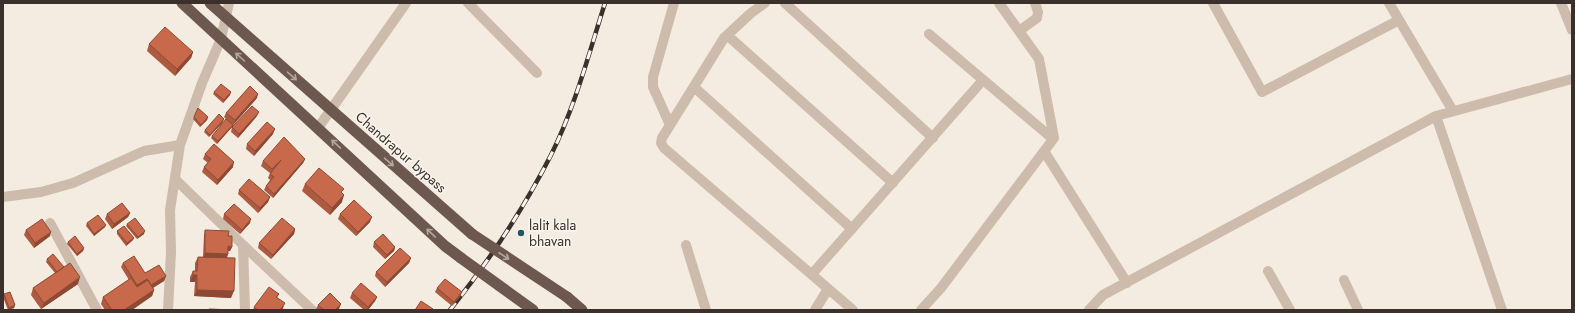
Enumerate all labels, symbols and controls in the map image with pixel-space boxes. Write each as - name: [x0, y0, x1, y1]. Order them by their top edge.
- one-way arrow: [235, 52, 245, 61]
- one-way arrow: [286, 71, 297, 80]
- street label: Chandrapur bypass: [351, 107, 451, 197]
- one-way arrow: [331, 140, 341, 149]
- one-way arrow: [384, 157, 394, 166]
- place label: lalit kala bhavan: [529, 215, 576, 251]
- one-way arrow: [426, 228, 436, 238]
- marker: lalit kala bhavan: [516, 228, 526, 238]
- one-way arrow: [498, 252, 510, 260]

